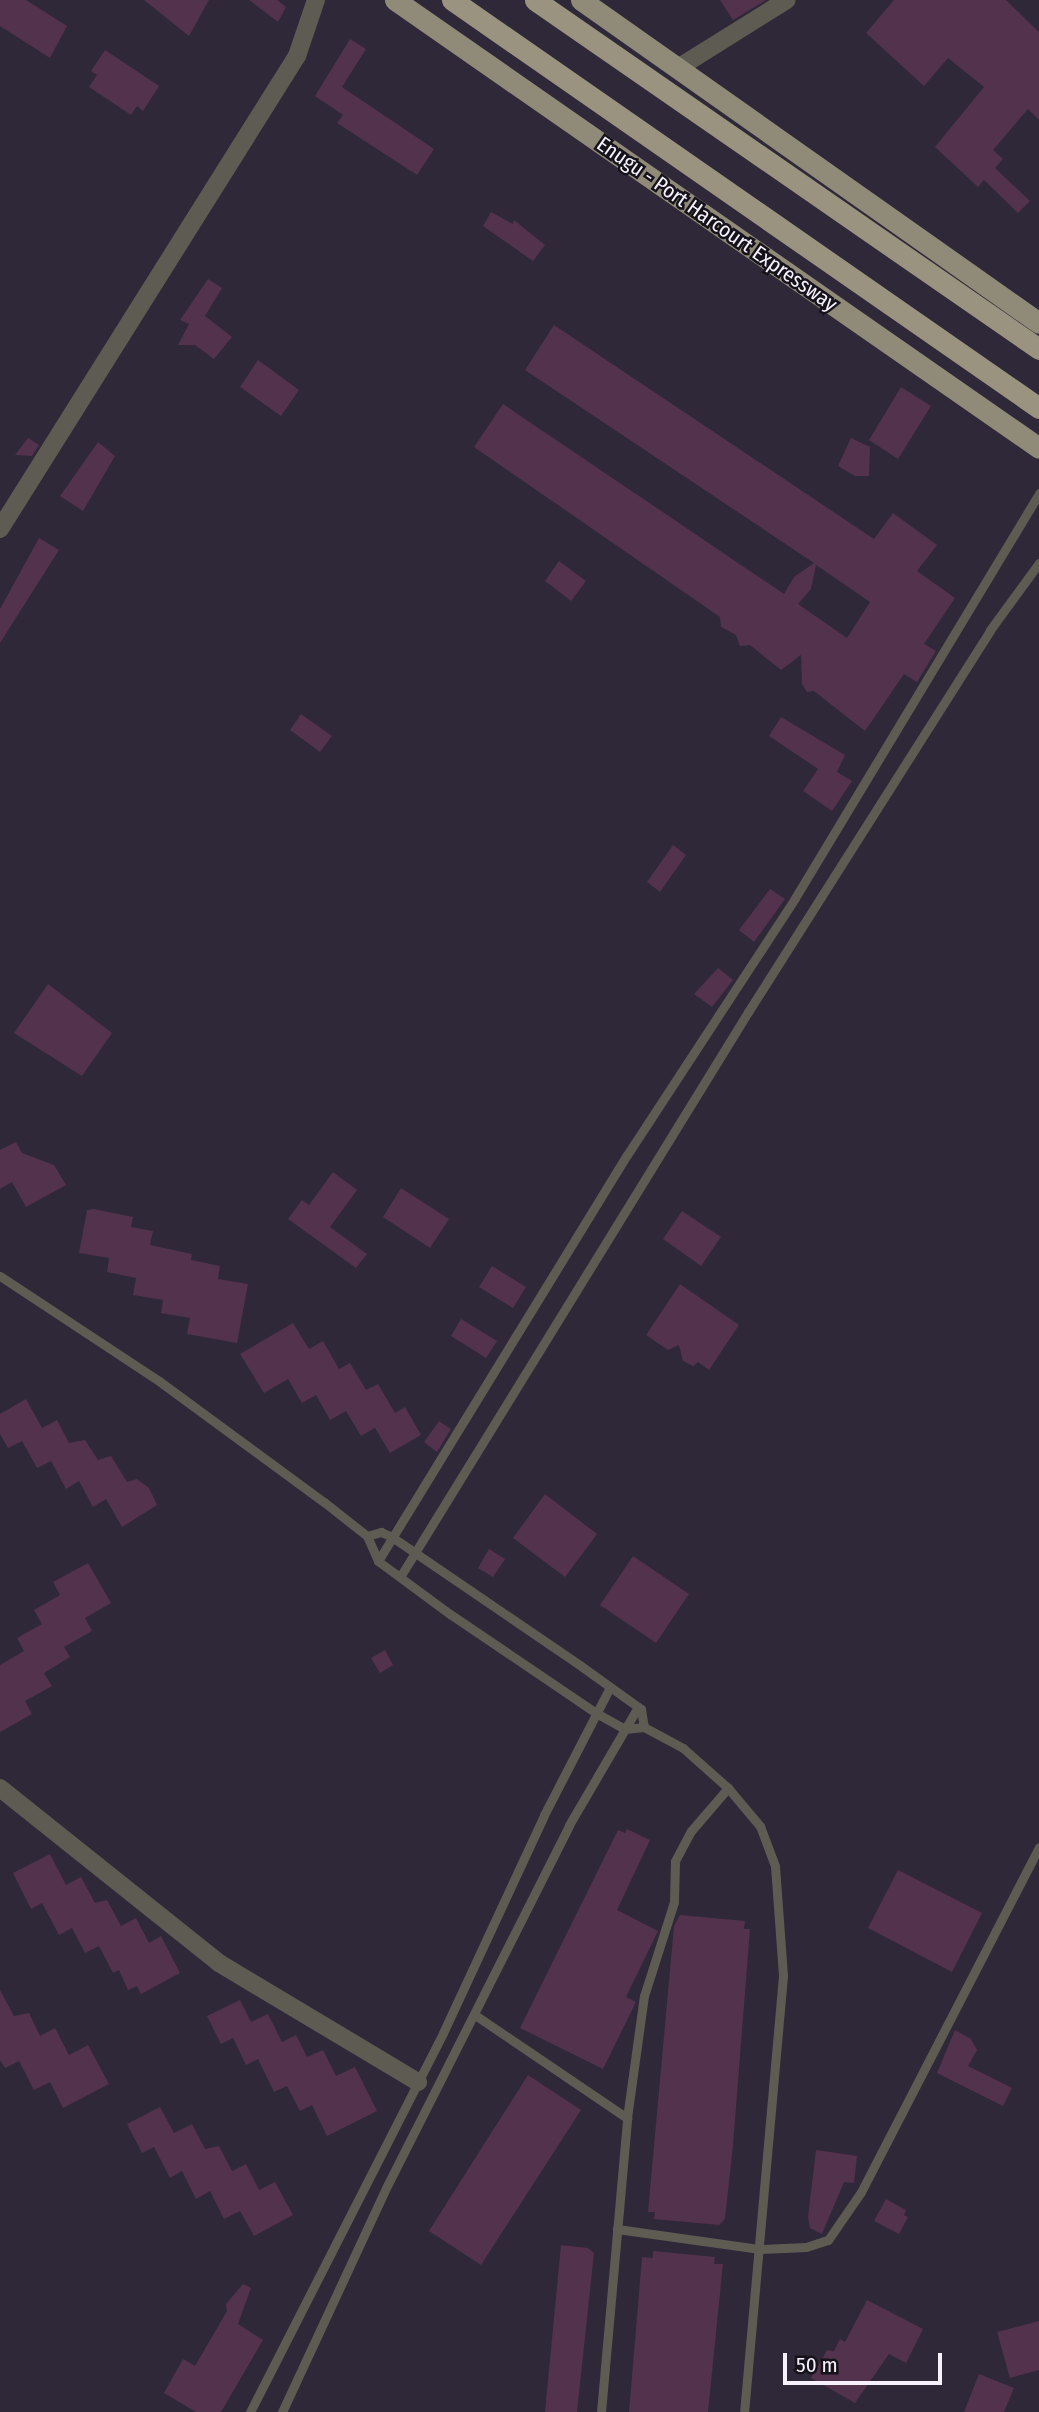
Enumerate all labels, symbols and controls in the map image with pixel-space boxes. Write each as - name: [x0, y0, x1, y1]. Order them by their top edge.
- street label: Enugu - Port Harcourt Expressway: [592, 131, 842, 317]
- scale bar: [787, 2338, 946, 2382]
- text: 50 m: [796, 2352, 838, 2378]

